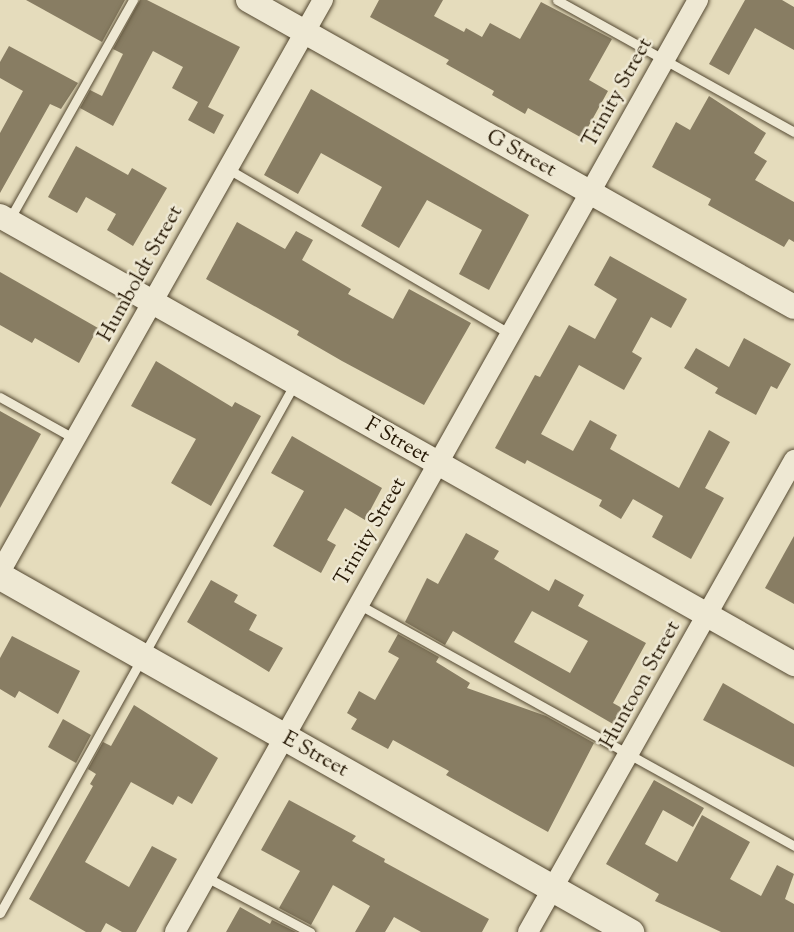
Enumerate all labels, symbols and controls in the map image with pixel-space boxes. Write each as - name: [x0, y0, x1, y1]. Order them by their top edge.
- street label: Trinity Street: [578, 34, 658, 152]
- street label: G Street: [482, 125, 560, 183]
- street label: Humboldt Street: [93, 201, 189, 347]
- street label: F Street: [360, 413, 434, 469]
- street label: Trinity Street: [330, 473, 412, 591]
- street label: Huntoon Street: [596, 617, 686, 753]
- street label: E Street: [278, 727, 352, 783]

